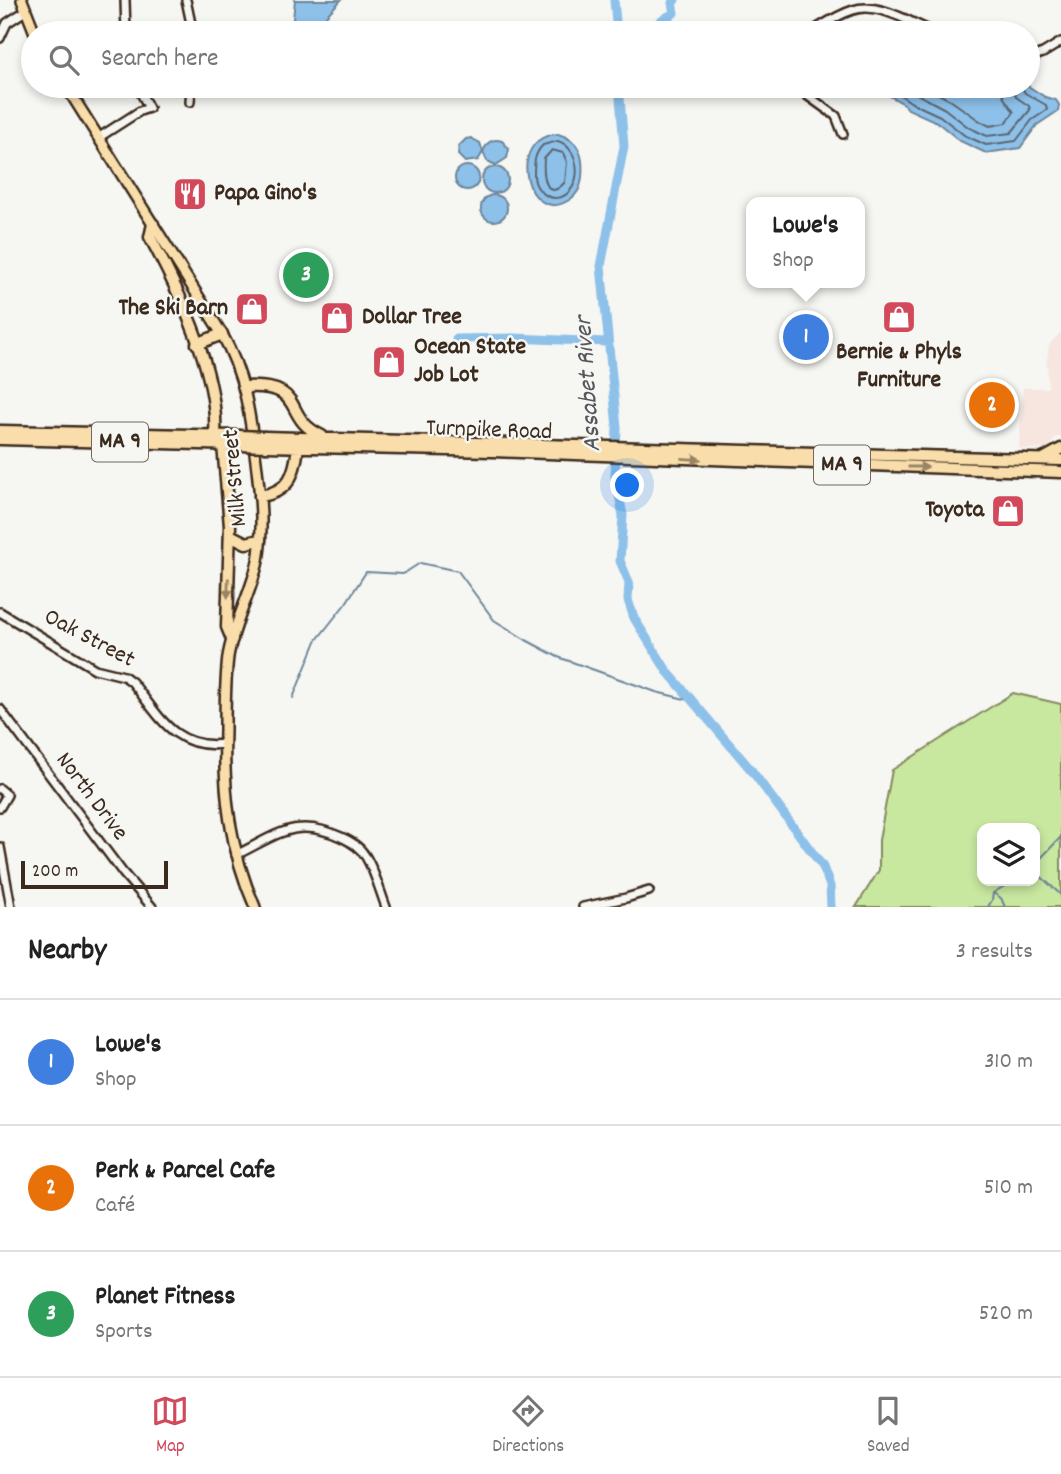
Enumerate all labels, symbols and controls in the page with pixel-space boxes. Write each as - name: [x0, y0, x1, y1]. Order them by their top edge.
- search box: [21, 21, 1040, 98]
- icon: search: [45, 41, 83, 79]
- text: Search here: [101, 41, 219, 78]
- restaurant icon: Papa Gino's: [171, 175, 209, 213]
- place label: Papa Gino's: [214, 177, 317, 211]
- popup: [746, 197, 865, 288]
- text: Lowe's: [772, 208, 839, 245]
- text: Shop: [772, 245, 814, 278]
- pin: 3: [283, 249, 329, 301]
- shop icon: The Ski Barn: [233, 290, 271, 328]
- place label: The Ski Barn: [118, 292, 228, 326]
- shop icon: Bernie & Phyls Furniture: [880, 298, 918, 336]
- shop icon: Dollar Tree: [318, 299, 356, 337]
- place label: Dollar Tree: [362, 301, 462, 335]
- pin: 1: [783, 311, 829, 363]
- water label: Assabet River: [566, 312, 612, 453]
- place label: Ocean State Job Lot: [414, 331, 526, 393]
- place label: Bernie & Phyls Furniture: [836, 336, 962, 398]
- shop icon: Ocean State Job Lot: [370, 343, 408, 381]
- pin: 2: [969, 379, 1015, 431]
- street label: Turnpike Road: [425, 412, 553, 450]
- road number: MA 9: [92, 422, 148, 462]
- street label: Milk Street: [215, 428, 257, 528]
- road number: MA 9: [814, 446, 870, 485]
- one-way arrow: [680, 454, 702, 465]
- one-way arrow: [907, 461, 929, 473]
- your location: [610, 468, 644, 502]
- shop icon: Toyota: [989, 492, 1027, 530]
- place label: Toyota: [925, 494, 985, 528]
- one-way arrow: [223, 577, 234, 599]
- street label: Oak Street: [37, 601, 141, 677]
- street label: North Drive: [46, 746, 136, 848]
- map controls: [977, 823, 1040, 886]
- button: layers: [977, 823, 1040, 886]
- scale bar: [21, 858, 168, 890]
- text: 200 m: [32, 859, 78, 886]
- text: Nearby: [28, 931, 106, 974]
- text: 3 results: [956, 936, 1033, 969]
- text: Lowe's: [95, 1027, 161, 1064]
- text: 1: [48, 1046, 54, 1079]
- text: 310 m: [984, 1046, 1033, 1079]
- text: Shop: [95, 1064, 137, 1097]
- text: Perk & Parcel Cafe: [95, 1153, 275, 1190]
- text: 2: [46, 1172, 56, 1205]
- text: 510 m: [984, 1172, 1033, 1205]
- text: Café: [95, 1190, 135, 1223]
- text: Planet Fitness: [95, 1279, 235, 1316]
- text: 3: [46, 1298, 56, 1331]
- text: 520 m: [979, 1298, 1033, 1331]
- text: Sports: [95, 1316, 153, 1349]
- tab: Map: [151, 1392, 189, 1461]
- tab: Directions: [492, 1392, 564, 1461]
- tab: Saved: [867, 1392, 910, 1461]

